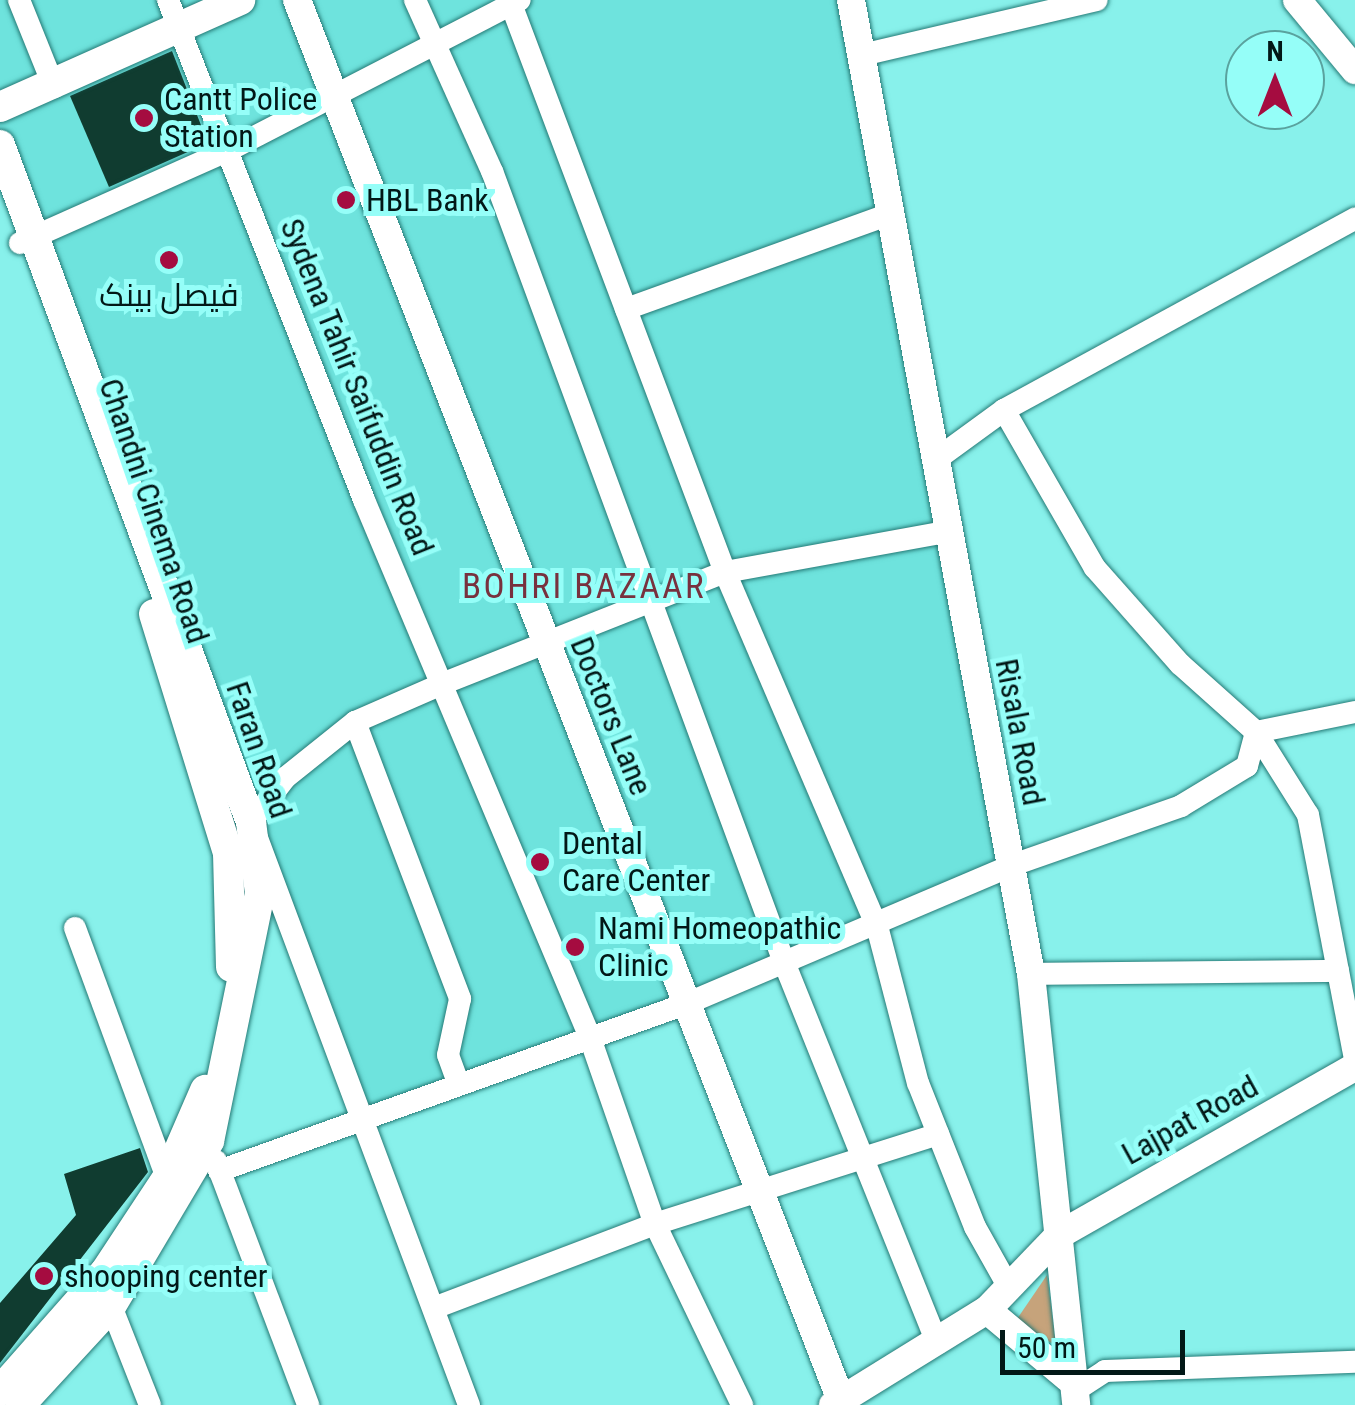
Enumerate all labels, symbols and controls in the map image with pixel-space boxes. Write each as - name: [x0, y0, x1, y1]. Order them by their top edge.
- north arrow: [1225, 30, 1325, 130]
- text: N: [1266, 35, 1284, 68]
- place label: Cantt Police Station: [164, 81, 317, 156]
- marker: Cantt Police Station: [133, 107, 155, 129]
- place label: HBL Bank: [366, 181, 489, 219]
- marker: HBL Bank: [335, 189, 357, 211]
- street label: Sydena Tahir Saifuddin Road: [272, 213, 442, 561]
- marker: فیصل بینک: [158, 249, 180, 271]
- place label: فیصل بینک: [99, 276, 239, 314]
- street label: Chandni Cinema Road: [91, 374, 217, 648]
- district label: BOHRI BAZAAR: [462, 566, 706, 608]
- street label: Doctors Lane: [562, 631, 660, 801]
- street label: Risala Road: [987, 655, 1053, 809]
- street label: Faran Road: [218, 677, 300, 823]
- place label: Dental Care Center: [562, 825, 710, 900]
- marker: Dental Care Center: [527, 849, 553, 875]
- place label: Nami Homeopathic Clinic: [598, 910, 841, 985]
- marker: Nami Homeopathic Clinic: [562, 934, 588, 960]
- street label: Lajpat Road: [1115, 1067, 1265, 1173]
- place label: shooping center: [64, 1257, 267, 1295]
- marker: shooping center: [33, 1265, 55, 1287]
- scale bar: [1005, 1310, 1190, 1372]
- text: 50 m: [1017, 1330, 1076, 1365]

